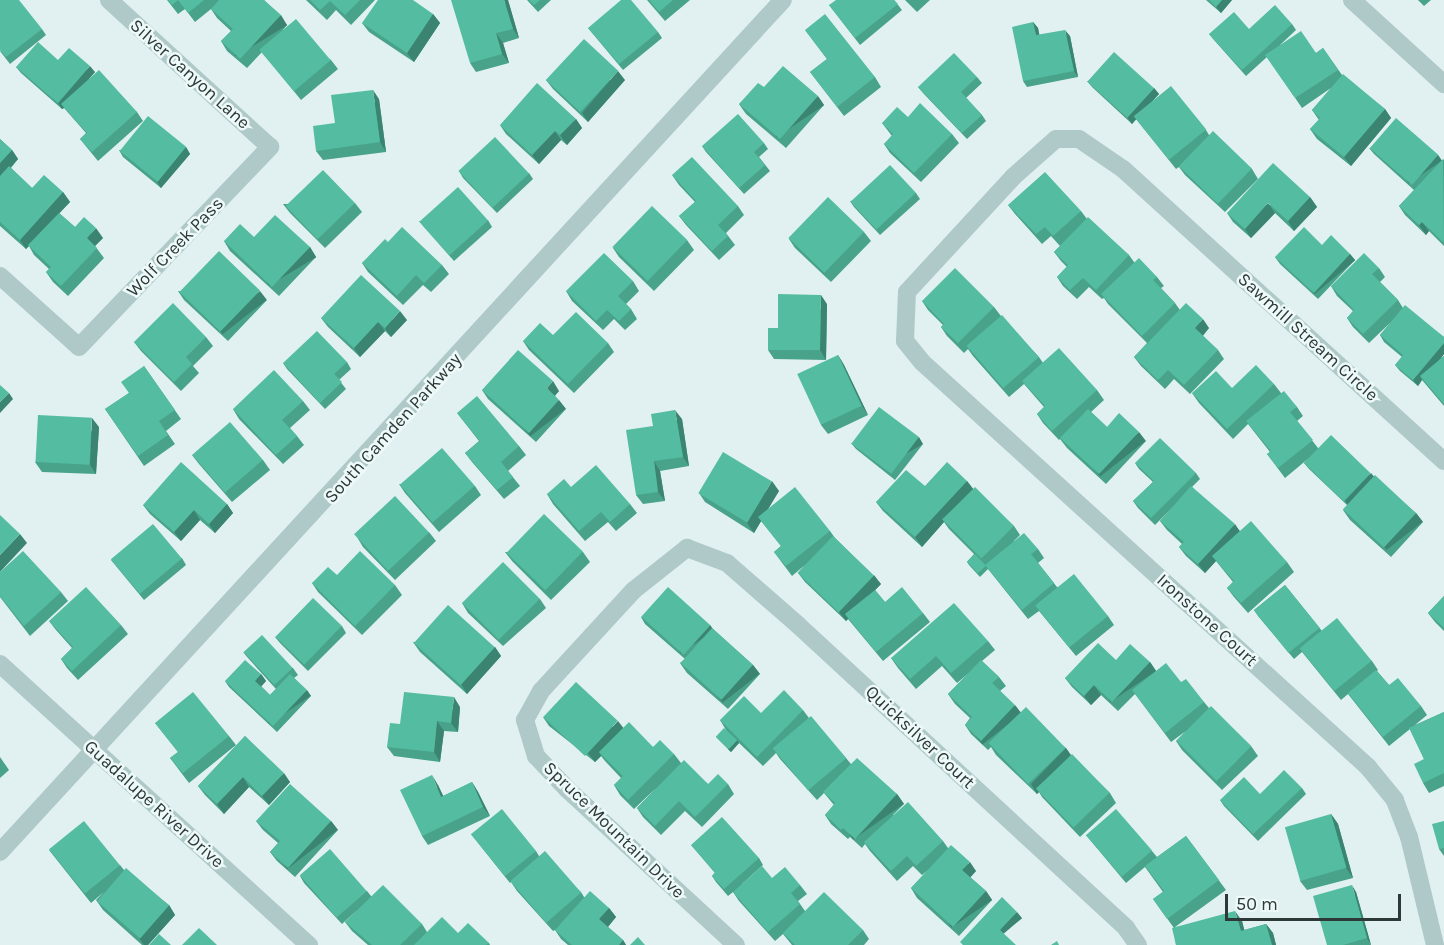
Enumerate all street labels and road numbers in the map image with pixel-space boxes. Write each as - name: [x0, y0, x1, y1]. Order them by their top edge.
- street label: Silver Canyon Lane: [126, 14, 254, 134]
- street label: Wolf Creek Pass: [122, 193, 228, 301]
- street label: Sawmill Stream Circle: [1233, 268, 1383, 406]
- street label: South Camden Parkway: [320, 349, 466, 507]
- street label: Ironstone Court: [1152, 569, 1262, 671]
- street label: Quicksilver Court: [861, 681, 979, 793]
- street label: Guadalupe River Drive: [80, 736, 228, 872]
- street label: Spruce Mountain Drive: [539, 757, 689, 903]

